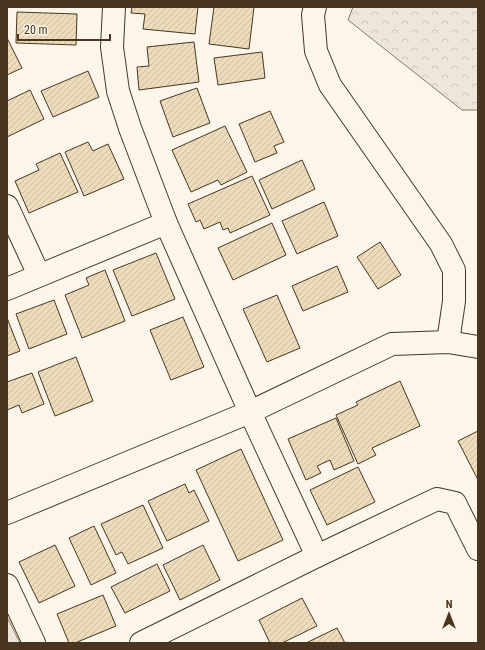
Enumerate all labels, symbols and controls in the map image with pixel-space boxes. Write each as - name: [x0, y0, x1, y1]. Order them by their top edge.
- scale bar: [18, 16, 110, 42]
- text: 20 m: [24, 23, 48, 37]
- north arrow: [429, 594, 469, 634]
- text: N: [446, 598, 453, 611]

